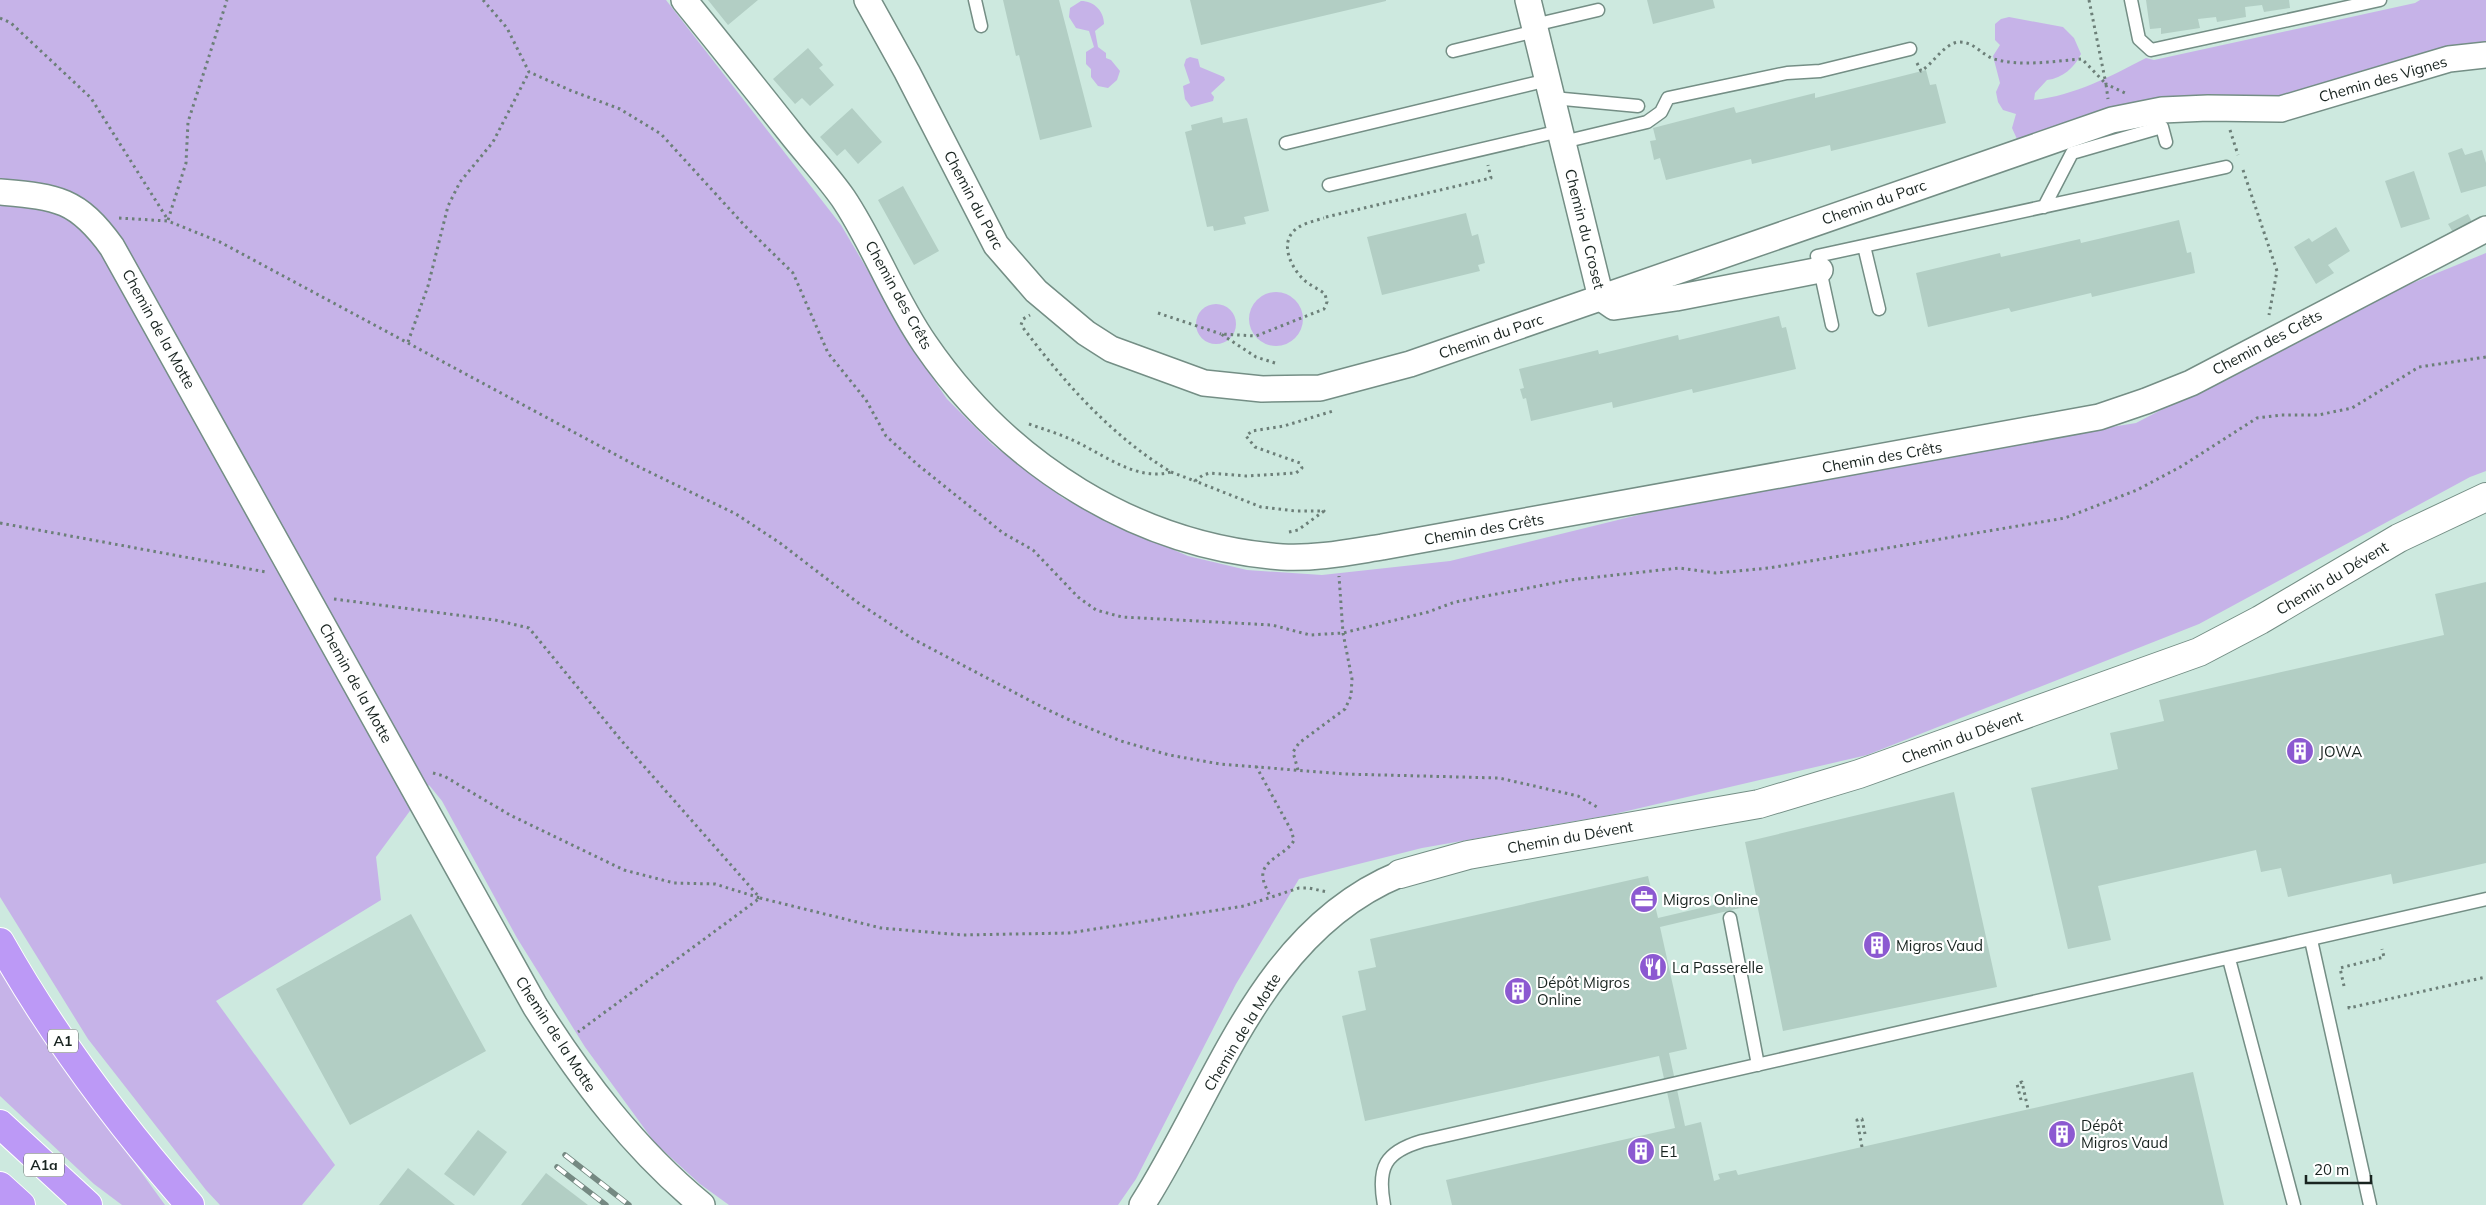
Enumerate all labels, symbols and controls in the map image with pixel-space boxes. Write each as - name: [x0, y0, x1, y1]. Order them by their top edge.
- street label: Chemin des Vignes: [2317, 52, 2449, 106]
- street label: Chemin du Parc: [940, 147, 1008, 253]
- street label: Chemin du Croset: [1561, 167, 1609, 291]
- street label: Chemin du Parc: [1819, 175, 1929, 229]
- street label: Chemin des Crêts: [861, 237, 937, 353]
- street label: Chemin de la Motte: [118, 266, 200, 392]
- street label: Chemin des Crêts: [2209, 305, 2325, 379]
- street label: Chemin du Parc: [1436, 309, 1546, 363]
- street label: Chemin des Crêts: [1820, 437, 1944, 477]
- street label: Chemin des Crêts: [1422, 509, 1546, 549]
- street label: Chemin du Dévent: [2272, 537, 2392, 619]
- street label: Chemin de la Motte: [315, 620, 397, 746]
- street label: Chemin du Dévent: [1899, 706, 2025, 768]
- building icon: JOWA: [2285, 736, 2315, 766]
- place label: JOWA: [2319, 742, 2362, 761]
- street label: Chemin du Dévent: [1506, 817, 1634, 857]
- office icon: Migros Online: [1629, 884, 1659, 914]
- place label: Migros Online: [1663, 890, 1758, 909]
- building icon: Migros Vaud: [1862, 930, 1892, 960]
- place label: Migros Vaud: [1896, 936, 1983, 955]
- restaurant icon: La Passerelle: [1638, 952, 1668, 982]
- place label: La Passerelle: [1672, 958, 1763, 977]
- street label: Chemin de la Motte: [1199, 970, 1285, 1094]
- street label: Chemin de la Motte: [512, 973, 600, 1095]
- place label: Dépôt Migros Online: [1537, 973, 1630, 1009]
- building icon: Dépôt Migros Online: [1503, 976, 1533, 1006]
- road number: A1: [48, 1030, 78, 1052]
- place label: Dépôt Migros Vaud: [2081, 1116, 2168, 1152]
- building icon: Dépôt Migros Vaud: [2047, 1119, 2077, 1149]
- building icon: E1: [1626, 1136, 1656, 1166]
- place label: E1: [1660, 1142, 1678, 1161]
- scale bar: [2306, 1152, 2371, 1184]
- road number: A1a: [24, 1154, 64, 1176]
- text: 20 m: [2314, 1160, 2349, 1179]

